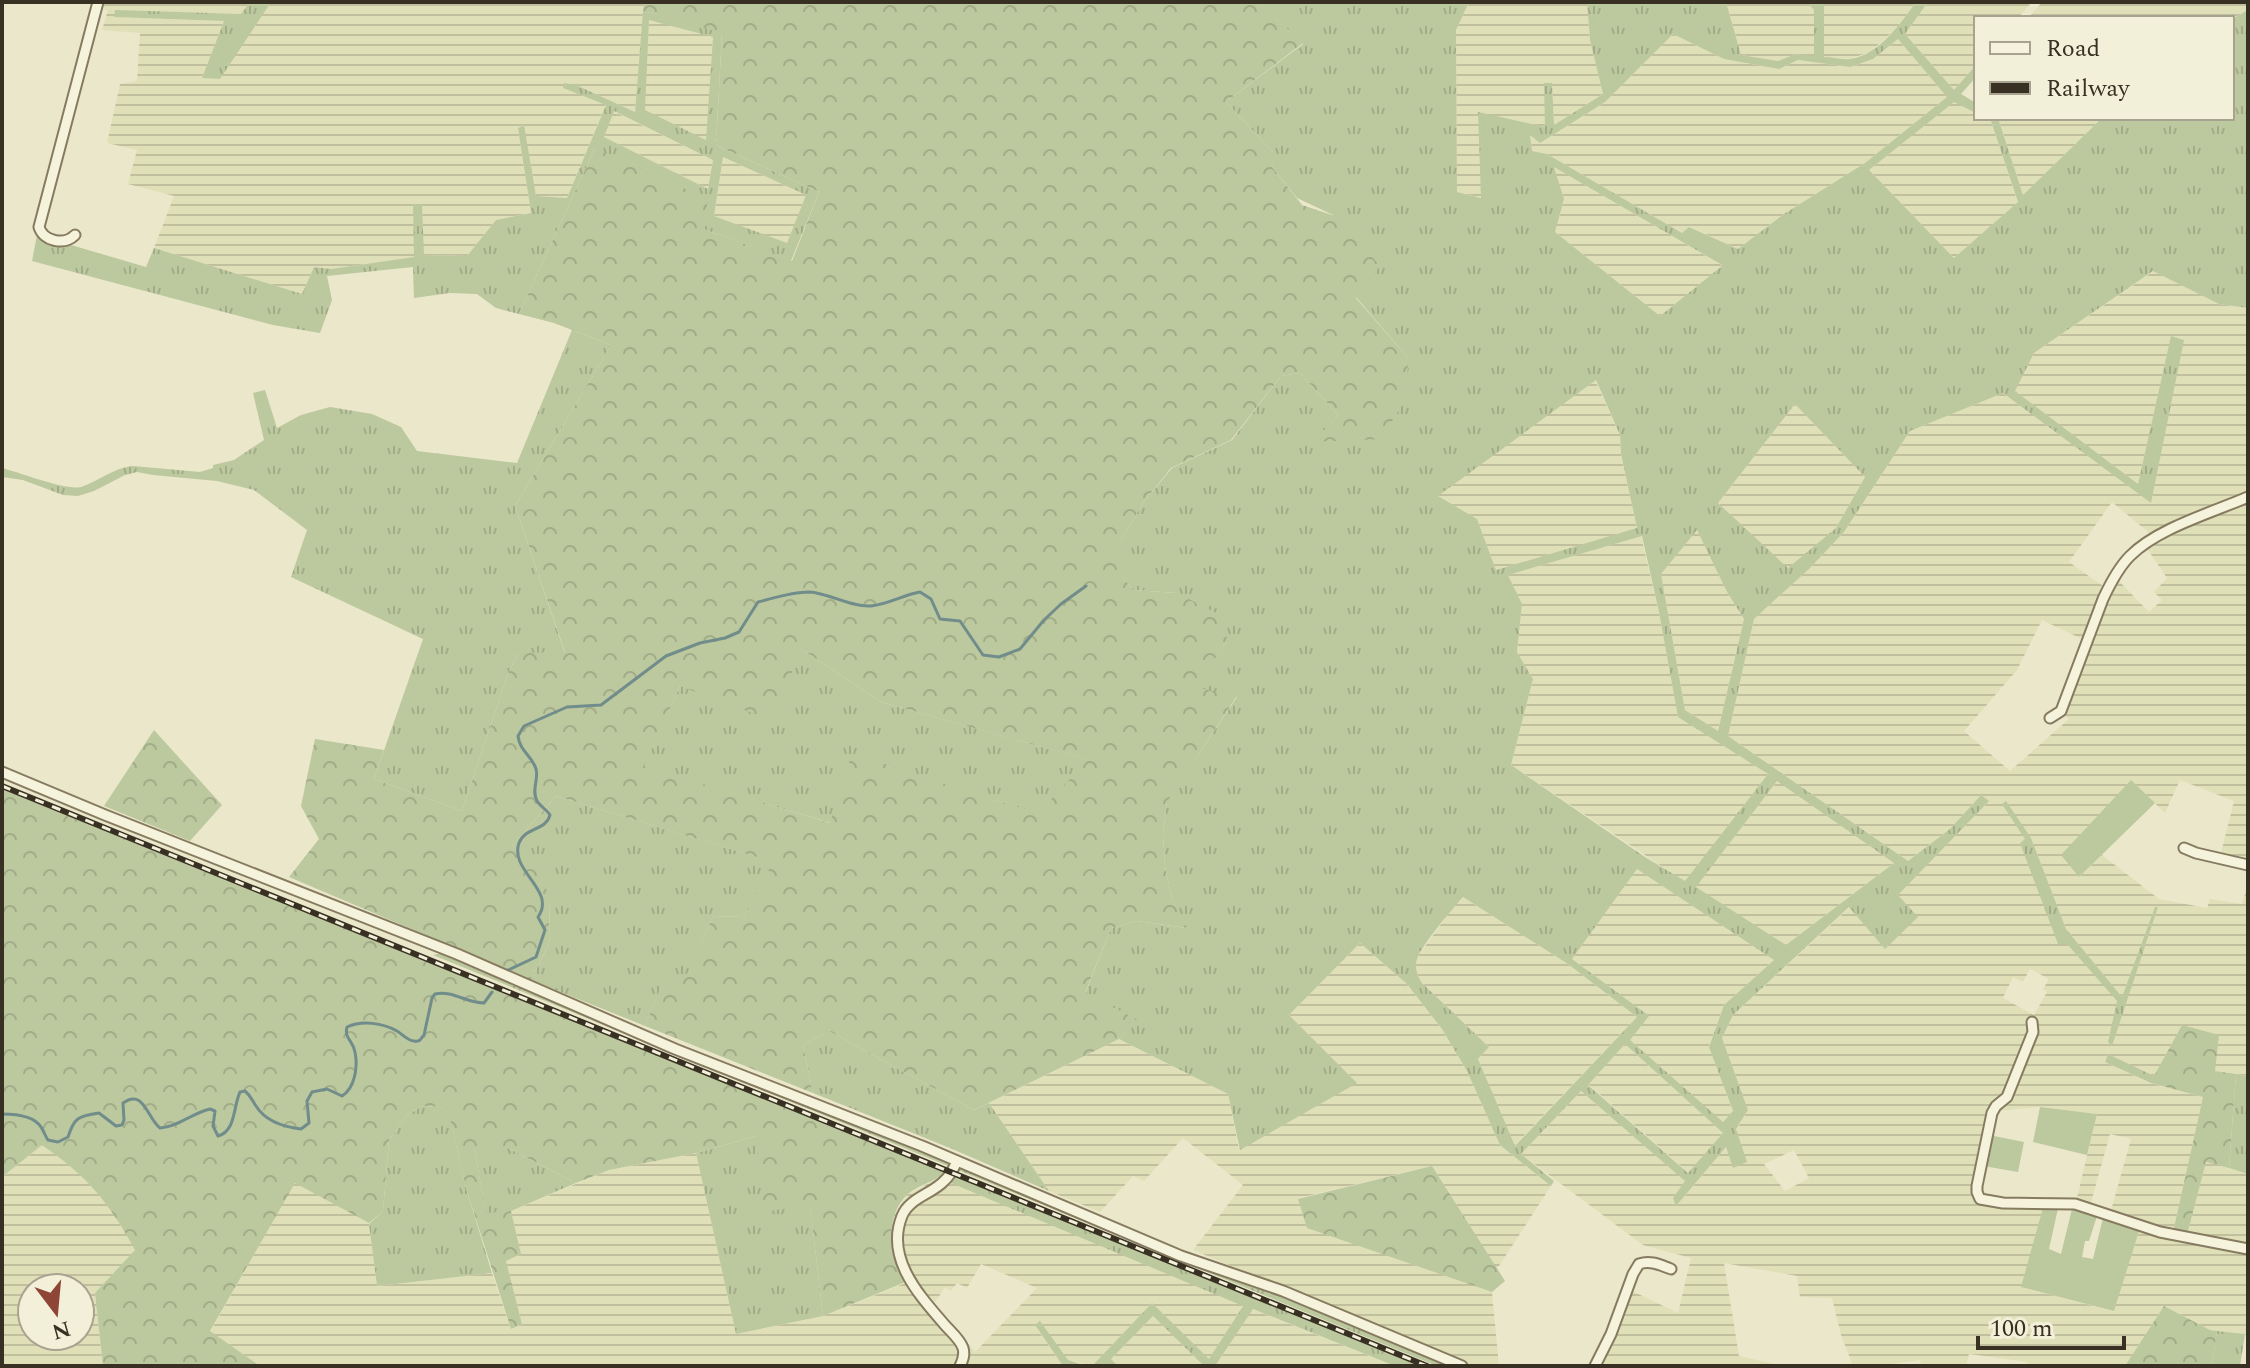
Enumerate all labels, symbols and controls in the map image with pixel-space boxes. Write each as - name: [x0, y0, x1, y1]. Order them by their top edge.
- legend: [1974, 16, 2234, 120]
- text: Road: [2046, 31, 2100, 67]
- text: Railway: [2046, 71, 2131, 107]
- north arrow: [16, 1272, 96, 1352]
- scale bar: [1978, 1300, 2124, 1350]
- text: N: [48, 1311, 74, 1348]
- text: 100 m: [1990, 1311, 2053, 1347]

